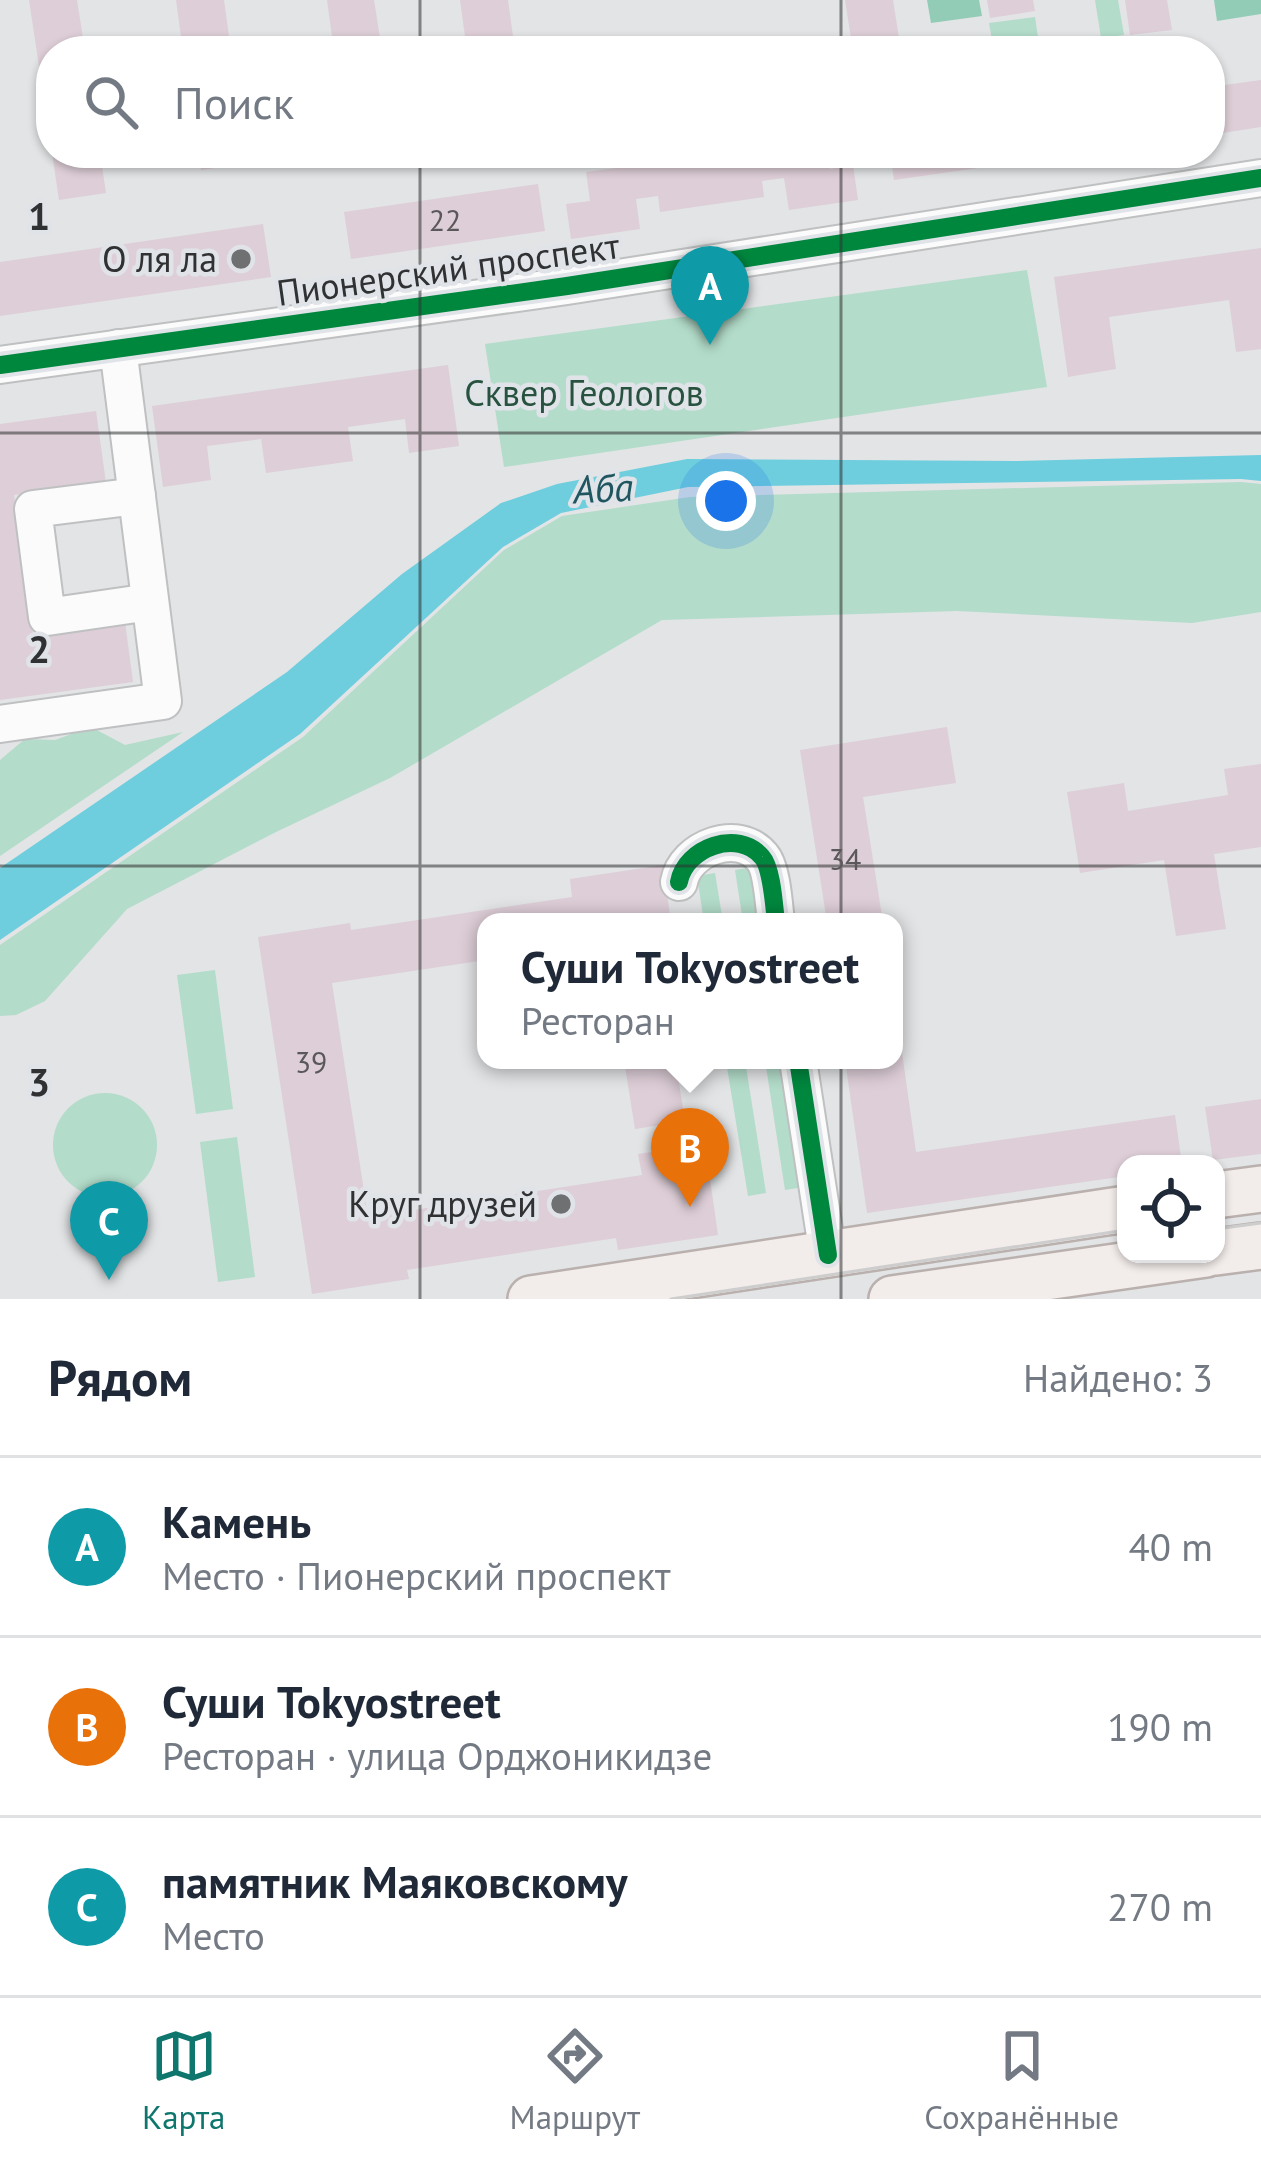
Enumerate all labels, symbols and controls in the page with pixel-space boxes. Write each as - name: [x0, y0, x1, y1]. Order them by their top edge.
- search box: [36, 36, 1225, 168]
- icon: search: [78, 69, 144, 135]
- text: Поиск: [174, 73, 294, 131]
- text: 1: [28, 190, 50, 241]
- house number: 22: [429, 200, 461, 239]
- street label: Пионерский проспект: [274, 221, 623, 316]
- place label: О ля ла: [102, 235, 217, 282]
- marker: О ля ла: [228, 246, 254, 272]
- pin: A: [671, 246, 749, 345]
- park label: Сквер Геологов: [464, 369, 704, 416]
- water label: Аба: [570, 460, 634, 515]
- your location: [696, 471, 756, 531]
- text: 2: [28, 623, 50, 674]
- house number: 34: [829, 839, 861, 878]
- popup: [477, 913, 903, 1069]
- text: Суши Tokyostreet: [521, 937, 859, 995]
- text: Ресторан: [521, 995, 675, 1046]
- house number: 39: [295, 1042, 327, 1081]
- text: 3: [28, 1056, 50, 1107]
- pin: B: [651, 1108, 729, 1207]
- map controls: [1117, 1155, 1225, 1263]
- button: locate: [1117, 1155, 1225, 1263]
- place label: Круг друзей: [348, 1180, 537, 1227]
- pin: C: [70, 1181, 148, 1280]
- marker: Круг друзей: [548, 1191, 574, 1217]
- text: Рядом: [48, 1344, 192, 1410]
- text: Найдено: 3: [1023, 1352, 1213, 1403]
- text: Камень: [162, 1492, 311, 1550]
- text: A: [75, 1521, 99, 1572]
- text: 40 m: [1128, 1521, 1213, 1572]
- text: Место · Пионерский проспект: [162, 1550, 671, 1601]
- text: Суши Tokyostreet: [162, 1672, 501, 1730]
- text: B: [75, 1701, 99, 1752]
- text: 190 m: [1107, 1701, 1213, 1752]
- text: Ресторан · улица Орджоникидзе: [162, 1730, 712, 1781]
- text: памятник Маяковскому: [162, 1852, 628, 1910]
- text: C: [76, 1881, 98, 1932]
- text: 270 m: [1107, 1881, 1213, 1932]
- text: Место: [162, 1910, 265, 1961]
- tab: Карта: [142, 2023, 225, 2138]
- tab: Маршрут: [510, 2023, 640, 2138]
- tab: Сохранённые: [924, 2023, 1119, 2138]

